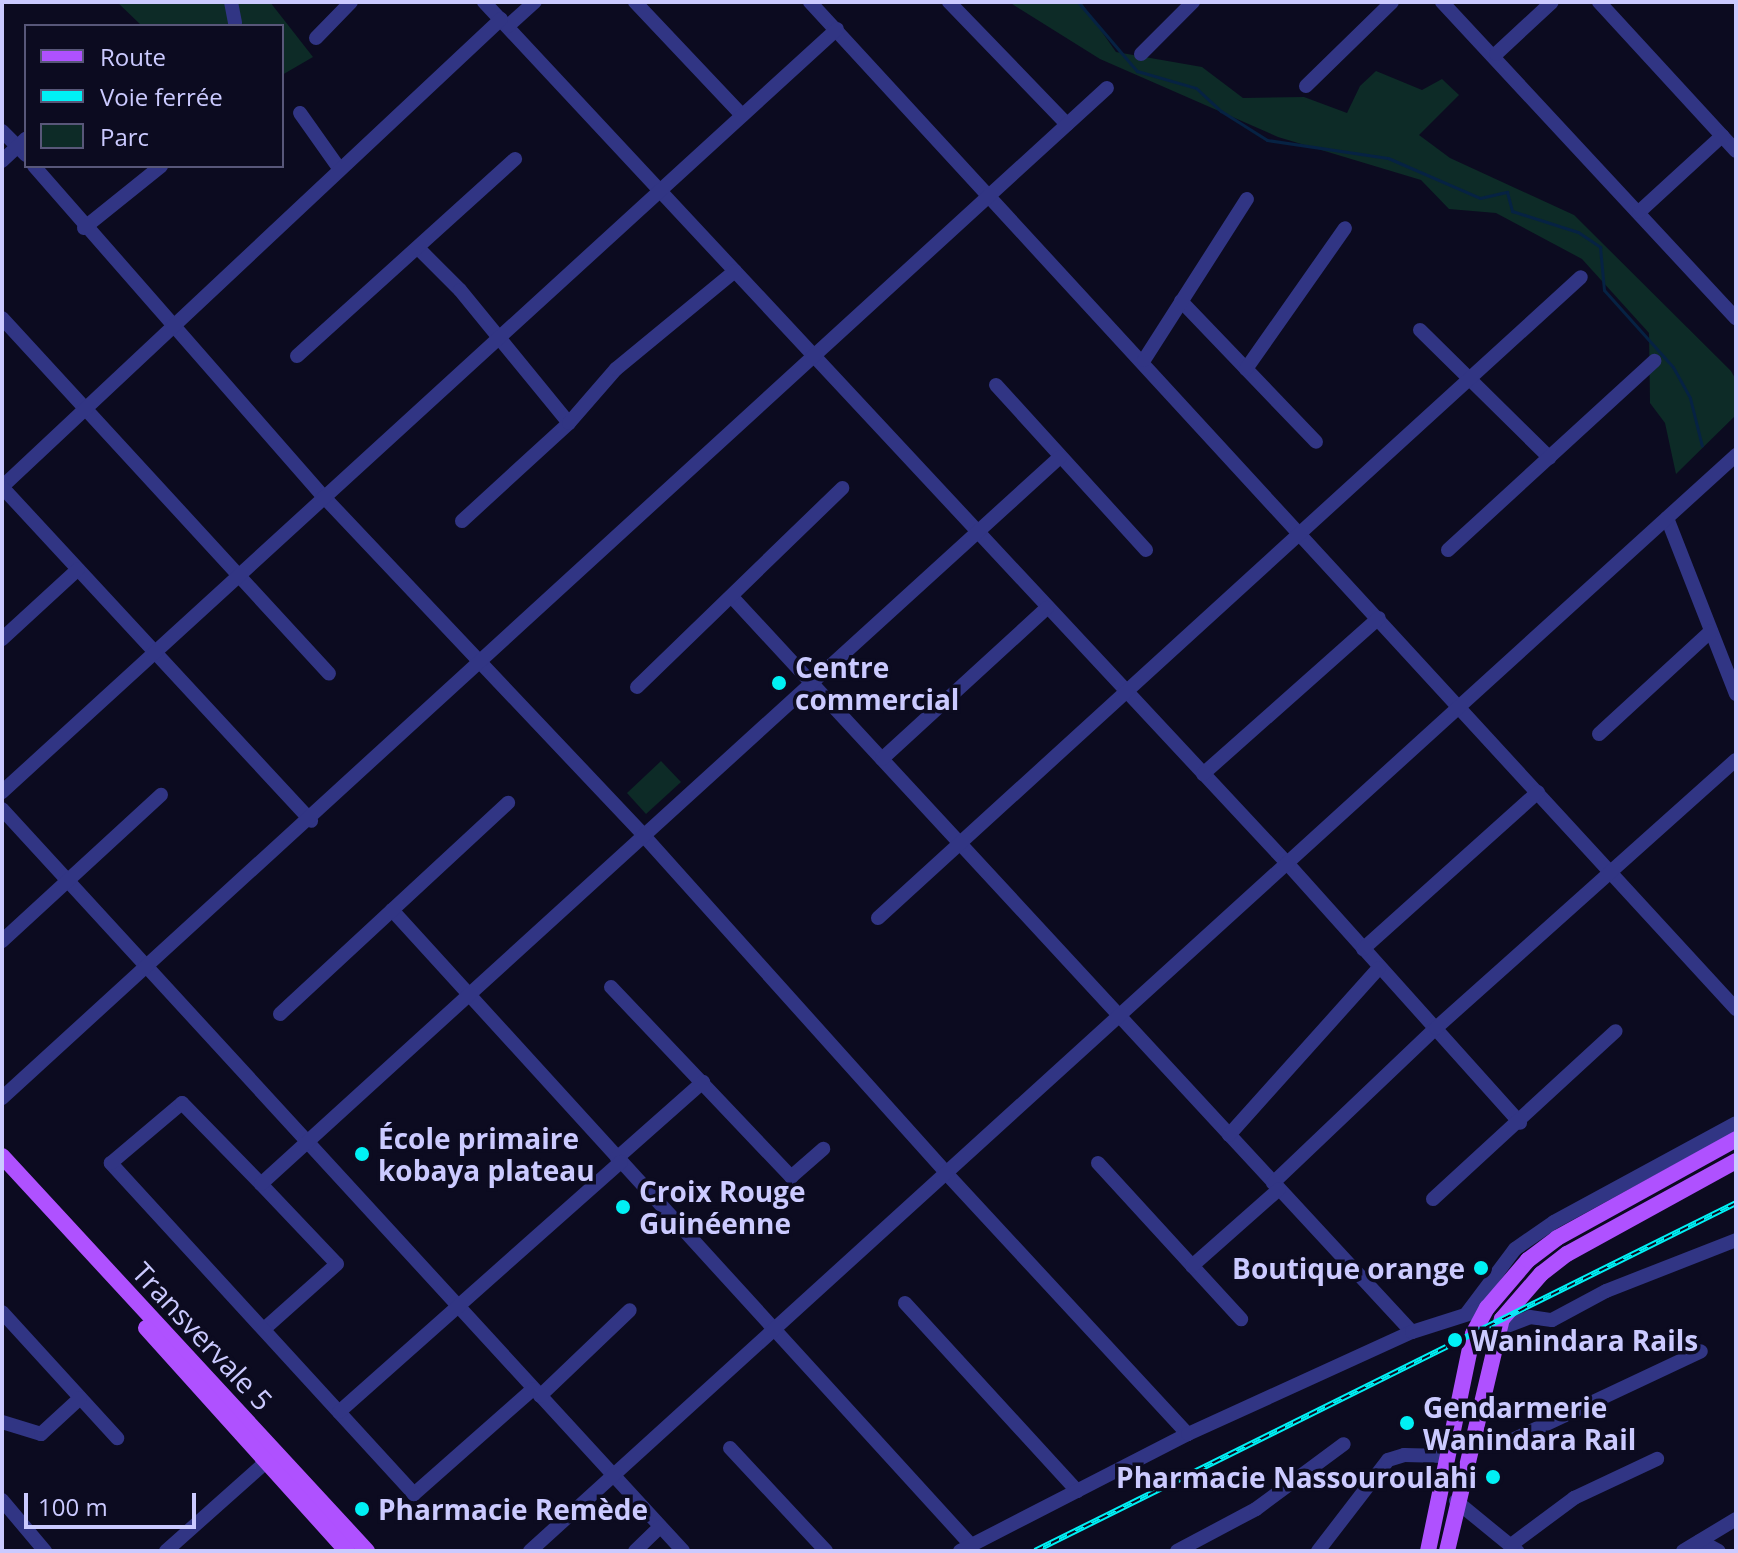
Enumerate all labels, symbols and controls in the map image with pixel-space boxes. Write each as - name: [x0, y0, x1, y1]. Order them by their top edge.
- legend: [24, 24, 284, 168]
- text: Route: [100, 40, 166, 73]
- text: Voie ferrée: [100, 80, 223, 113]
- text: Parc: [100, 120, 149, 153]
- place label: Centre commercial: [795, 650, 959, 716]
- marker: Centre commercial: [770, 674, 788, 692]
- place label: École primaire kobaya plateau: [378, 1121, 595, 1187]
- marker: École primaire kobaya plateau: [353, 1145, 371, 1163]
- place label: Croix Rouge Guinéenne: [639, 1174, 805, 1240]
- marker: Croix Rouge Guinéenne: [614, 1198, 632, 1216]
- place label: Boutique orange: [1232, 1251, 1465, 1285]
- street label: Transvervale 5: [126, 1255, 280, 1417]
- marker: Boutique orange: [1472, 1259, 1490, 1277]
- place label: Wanindara Rails: [1471, 1323, 1698, 1357]
- marker: Wanindara Rails: [1446, 1331, 1464, 1349]
- place label: Gendarmerie Wanindara Rail: [1423, 1390, 1636, 1456]
- marker: Gendarmerie Wanindara Rail: [1398, 1414, 1416, 1432]
- place label: Pharmacie Nassouroulahi: [1116, 1460, 1477, 1494]
- marker: Pharmacie Nassouroulahi: [1484, 1468, 1502, 1486]
- scale bar: [28, 1477, 200, 1527]
- text: 100 m: [38, 1490, 108, 1523]
- place label: Pharmacie Remède: [378, 1492, 648, 1526]
- marker: Pharmacie Remède: [353, 1500, 371, 1518]

